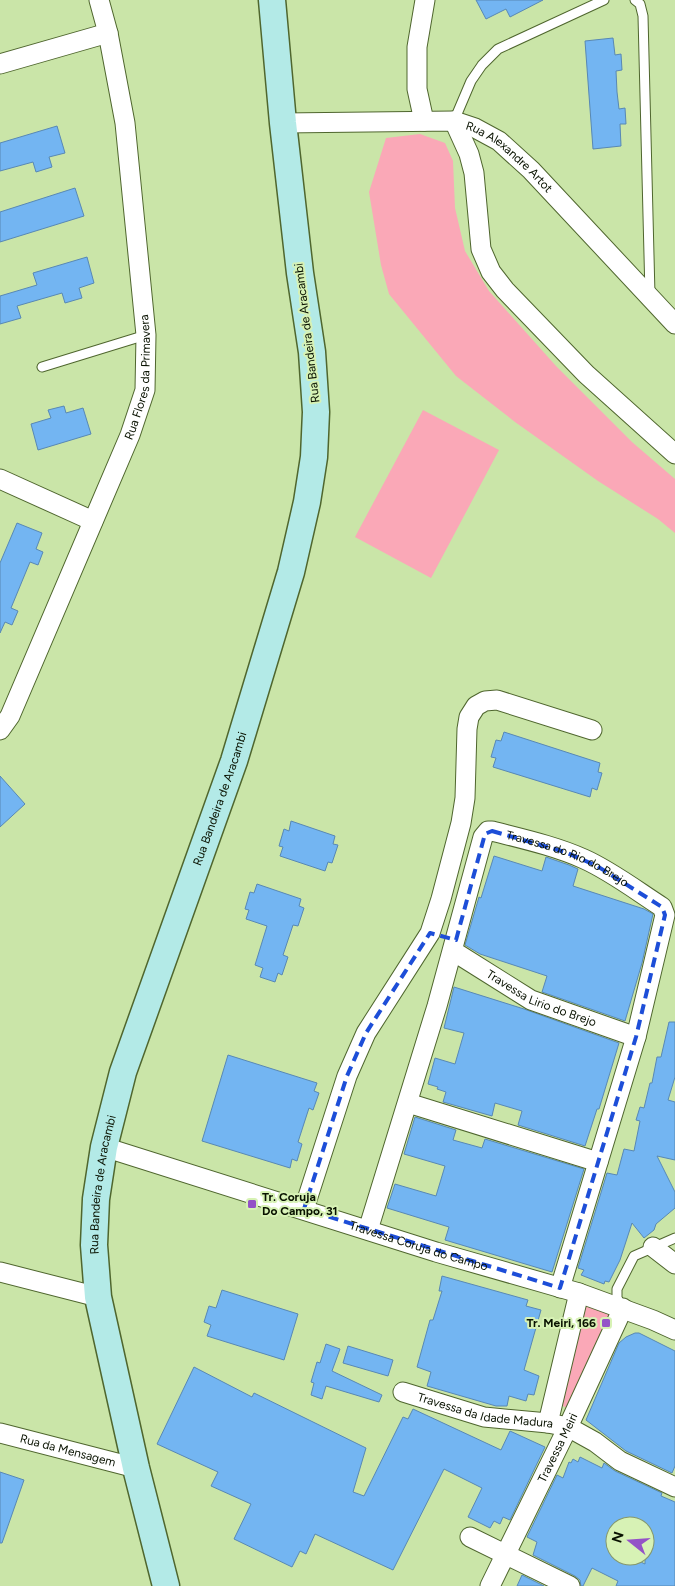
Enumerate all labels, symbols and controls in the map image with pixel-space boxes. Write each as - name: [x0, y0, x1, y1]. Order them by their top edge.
- street label: Rua Alexandre Artot: [464, 118, 556, 196]
- street label: Rua Bandeira de Aracambi: [291, 262, 323, 404]
- street label: Rua Flores da Primavera: [122, 314, 153, 442]
- street label: Rua Bandeira de Aracambi: [190, 730, 249, 868]
- street label: Travessa do Rio do Brejo: [505, 828, 631, 890]
- street label: Travessa Lirio do Brejo: [484, 967, 598, 1030]
- street label: Rua Bandeira de Aracambi: [87, 1114, 119, 1255]
- place label: Tr. Coruja Do Campo, 31: [262, 1190, 338, 1218]
- marker: Tr. Coruja Do Campo, 31: [246, 1198, 258, 1210]
- street label: Travessa Coruja do Campo: [348, 1218, 490, 1274]
- place label: Tr. Meiri, 166: [526, 1316, 596, 1330]
- marker: Tr. Meiri, 166: [600, 1317, 612, 1329]
- street label: Travessa da Idade Madura: [416, 1390, 554, 1431]
- street label: Travessa Meiri: [535, 1411, 580, 1485]
- street label: Rua da Mensagem: [18, 1431, 117, 1469]
- north arrow: [605, 1516, 655, 1566]
- text: N: [608, 1530, 628, 1545]

